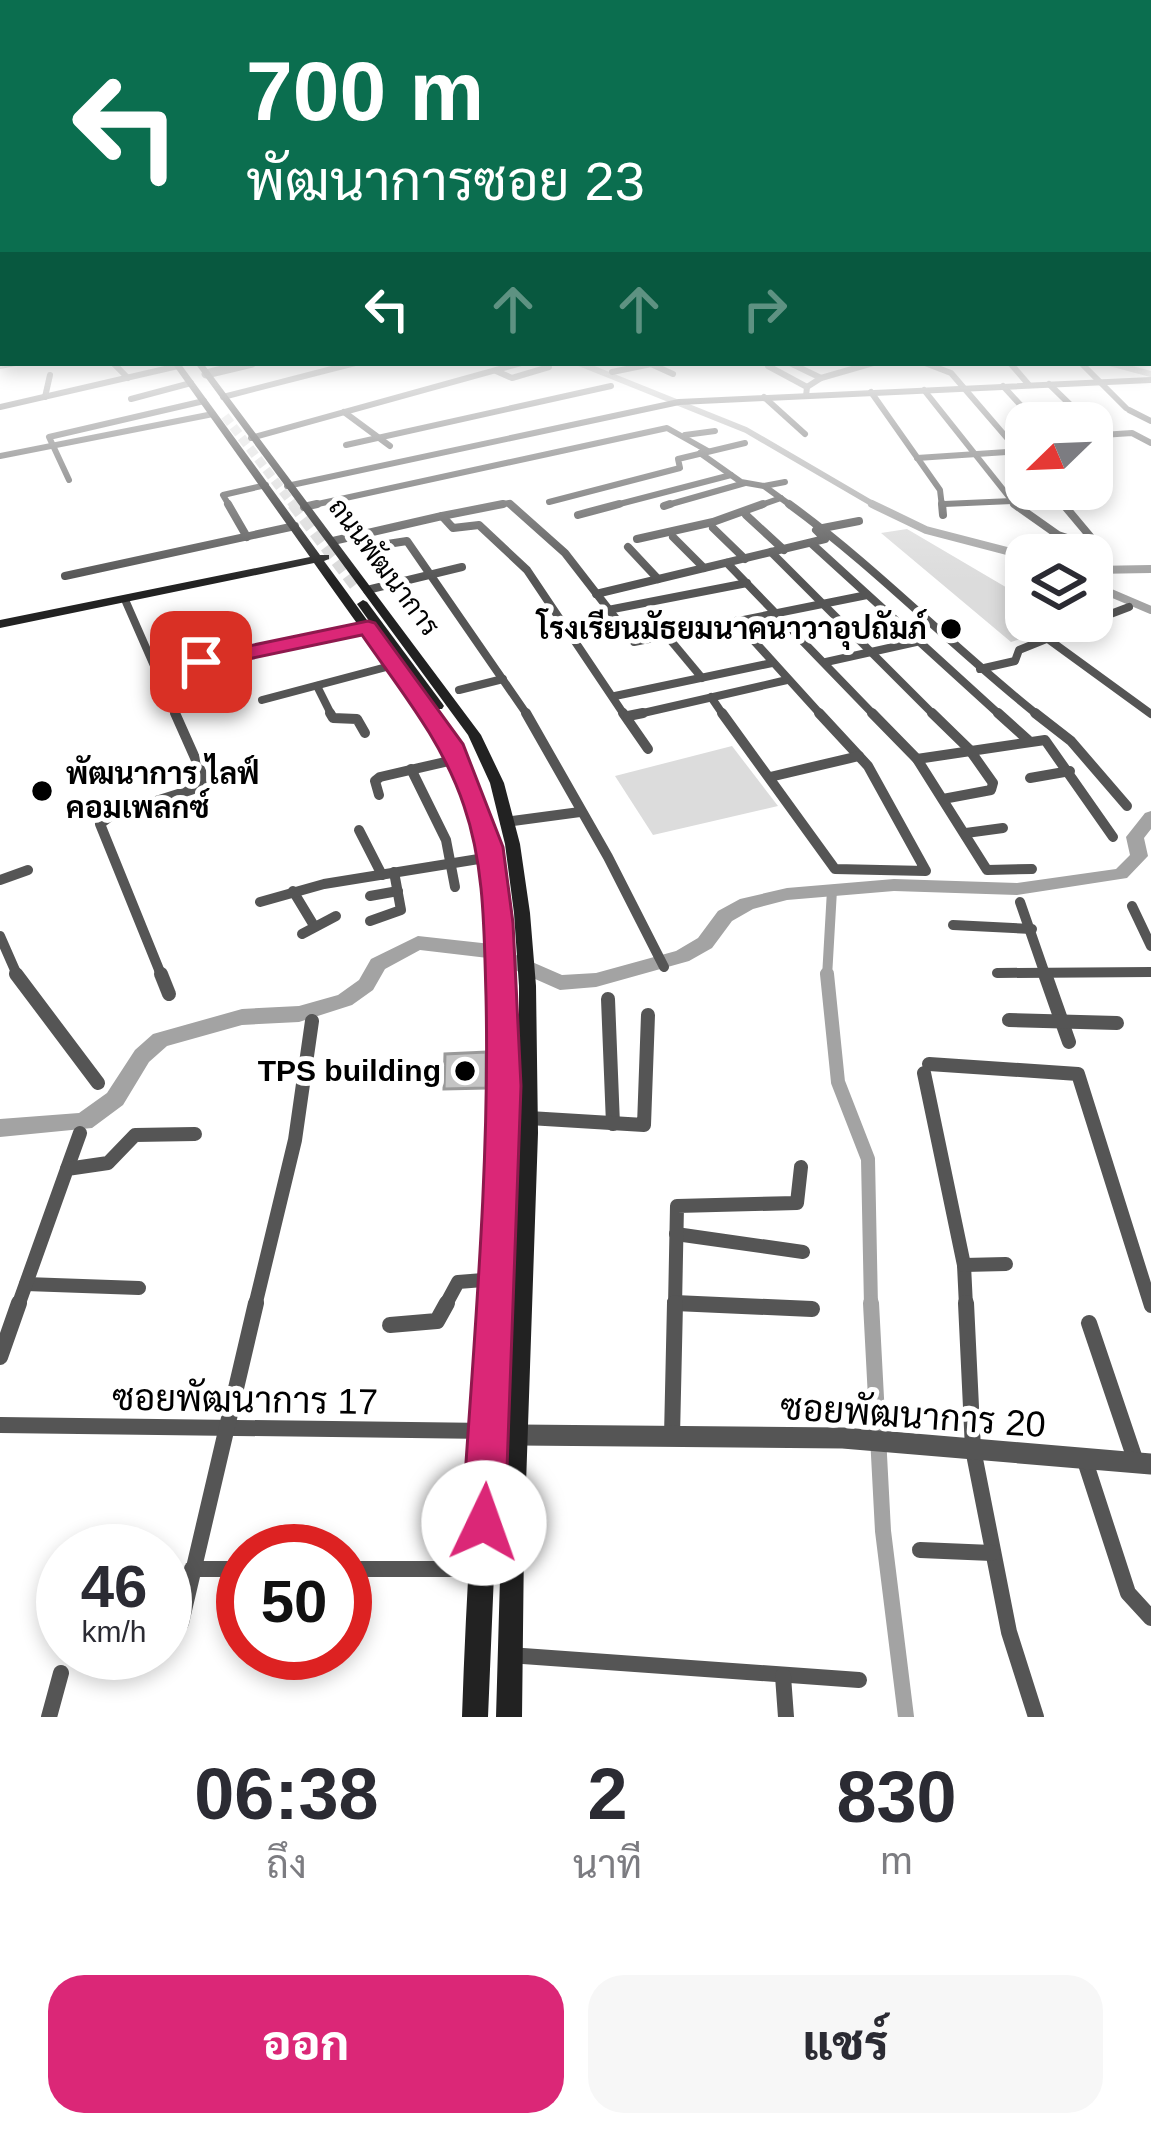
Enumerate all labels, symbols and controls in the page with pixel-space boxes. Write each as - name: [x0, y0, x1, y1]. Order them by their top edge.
- text: 700 m: [246, 44, 484, 138]
- icon: left: [48, 48, 204, 204]
- text: พัฒนาการซอย 23: [246, 151, 645, 211]
- icon: left: [354, 276, 420, 342]
- icon: ahead: [480, 276, 546, 342]
- icon: ahead: [606, 276, 672, 342]
- icon: right: [732, 276, 798, 342]
- north arrow: [1005, 402, 1113, 510]
- map controls: [1005, 402, 1113, 642]
- street label: ถนนพัฒนาการ: [323, 491, 447, 642]
- button: layers: [1005, 534, 1113, 642]
- place label: โรงเรียนมัธยมนาคนาวาอุปถัมภ์: [535, 608, 928, 650]
- pin: [150, 611, 252, 713]
- marker: โรงเรียนมัธยมนาคนาวาอุปถัมภ์: [938, 616, 964, 642]
- icon: arrive: [168, 629, 234, 695]
- place label: พัฒนาการ ไลฟ์ คอมเพลกซ์: [66, 753, 259, 824]
- marker: พัฒนาการ ไลฟ์ คอมเพลกซ์: [29, 778, 55, 804]
- place label: TPS building: [258, 1054, 441, 1087]
- marker: TPS building: [452, 1058, 478, 1084]
- street label: ซอยพัฒนาการ 17: [112, 1377, 378, 1422]
- street label: ซอยพัฒนาการ 20: [779, 1386, 1047, 1445]
- position arrow: [421, 1460, 547, 1586]
- speed limit sign: 50: [216, 1524, 372, 1680]
- text: 46: [81, 1553, 147, 1620]
- text: km/h: [81, 1615, 147, 1648]
- text: 06:38: [194, 1754, 378, 1834]
- text: 2: [587, 1754, 628, 1834]
- text: 830: [837, 1757, 957, 1837]
- text: m: [880, 1839, 913, 1882]
- text: ถึง: [266, 1843, 307, 1886]
- text: นาที: [573, 1843, 642, 1886]
- button: ออก: [48, 1975, 564, 2113]
- button: แชร์: [588, 1975, 1103, 2113]

